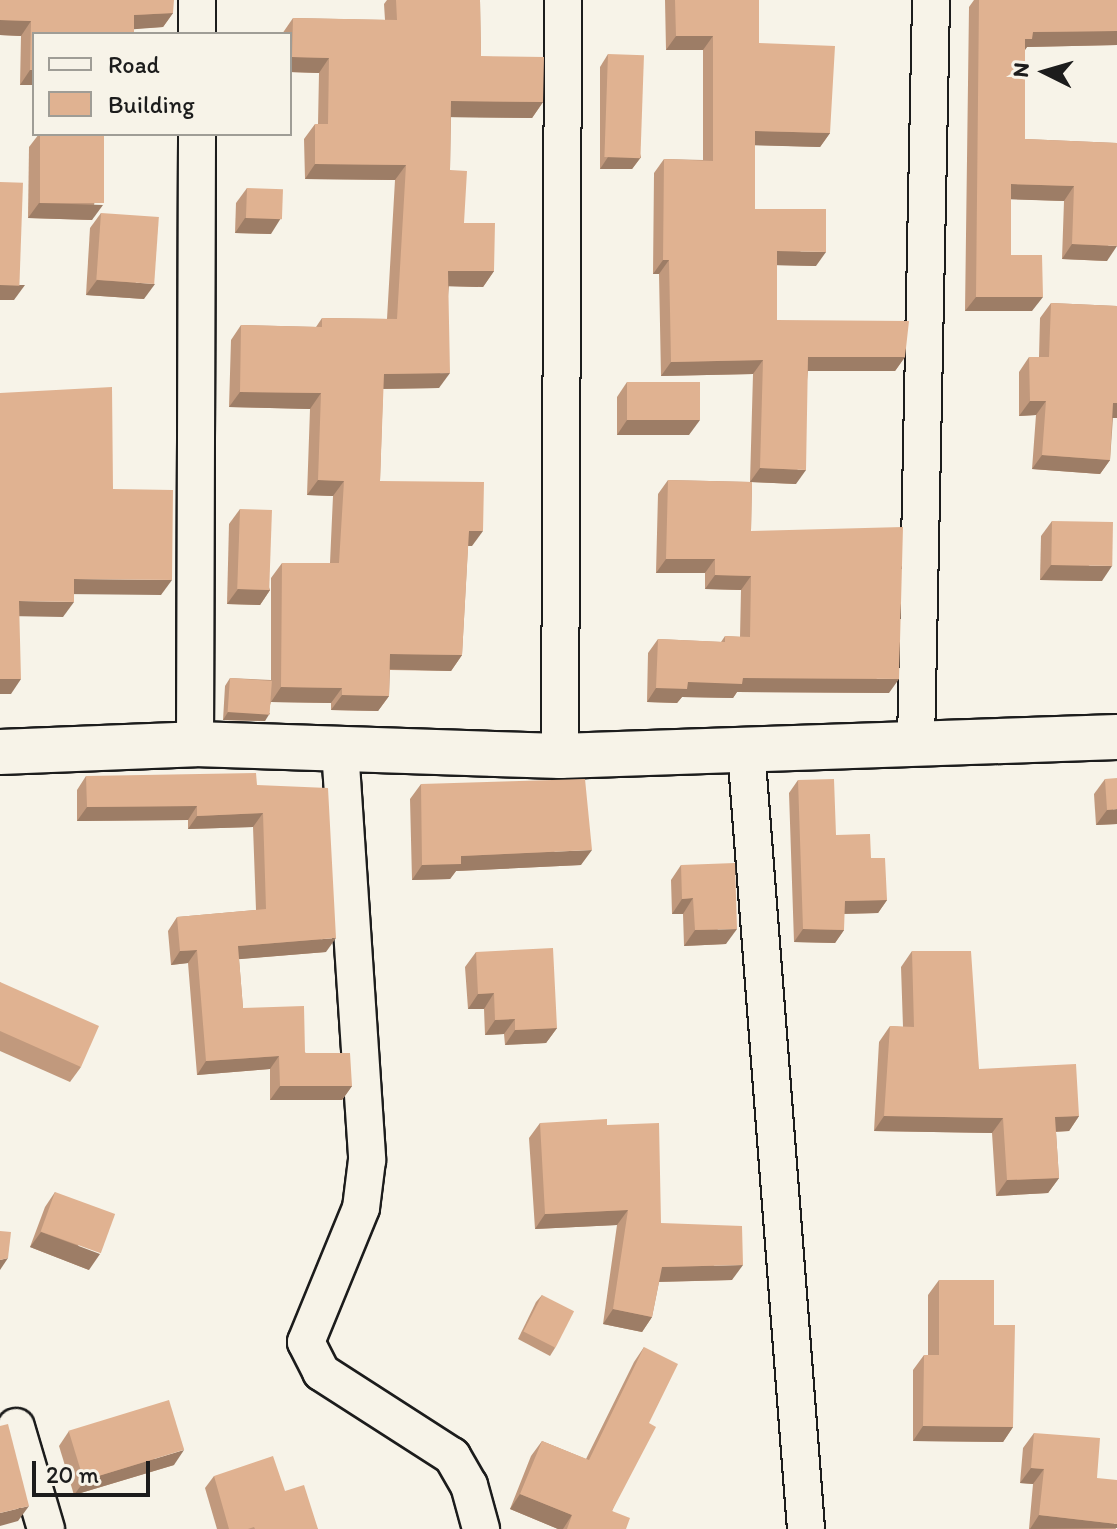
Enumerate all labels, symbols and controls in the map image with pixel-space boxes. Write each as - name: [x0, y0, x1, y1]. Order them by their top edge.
- legend: [32, 32, 292, 136]
- north arrow: [1005, 32, 1085, 112]
- text: Road: [108, 50, 160, 79]
- text: N: [1006, 61, 1035, 78]
- text: Building: [108, 90, 195, 119]
- scale bar: [36, 1445, 154, 1495]
- text: 20 m: [46, 1460, 99, 1489]

